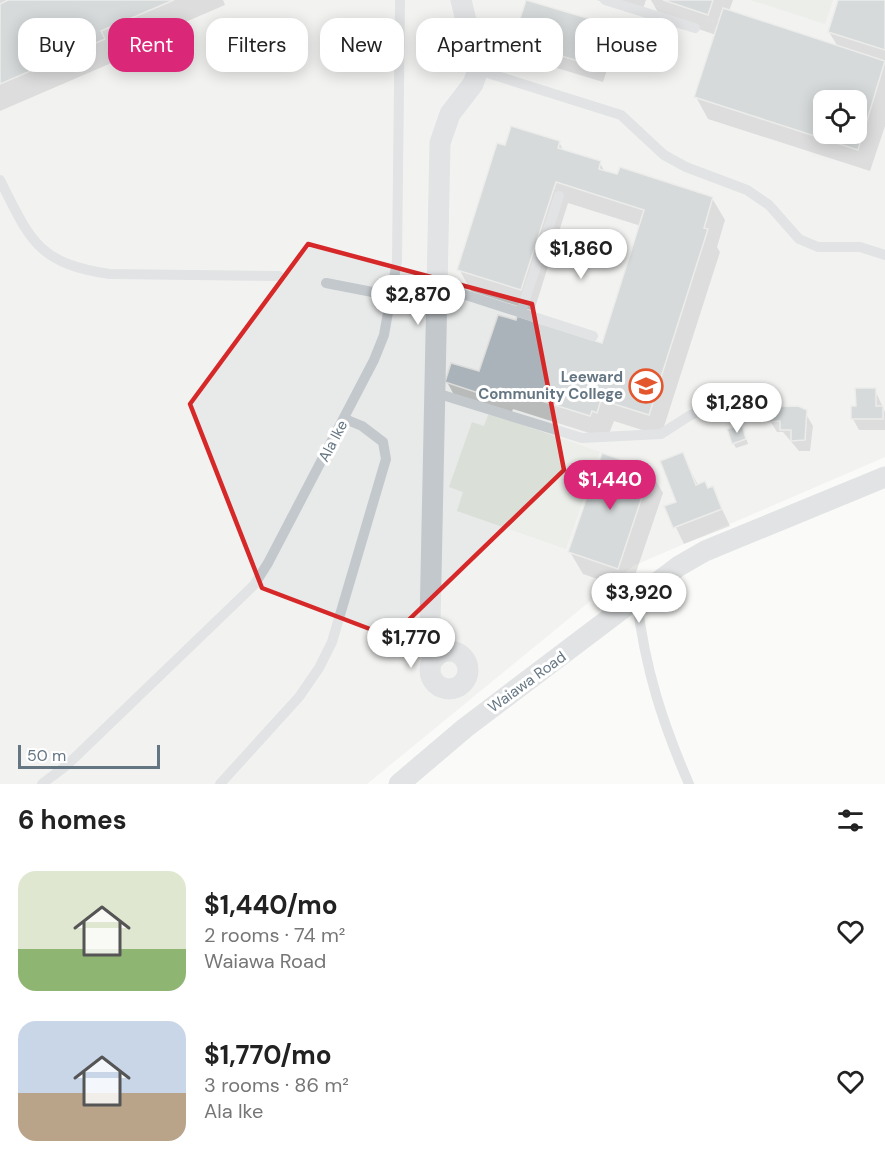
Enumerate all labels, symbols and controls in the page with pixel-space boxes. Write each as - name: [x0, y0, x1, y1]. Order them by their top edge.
- chip: Buy: [18, 18, 96, 72]
- chip: Rent: [108, 18, 194, 72]
- chip: Filters: [206, 18, 308, 72]
- chip: New: [320, 18, 404, 72]
- chip: Apartment: [416, 18, 563, 72]
- chip: House: [575, 18, 678, 72]
- map controls: [813, 90, 867, 144]
- button: locate: [813, 90, 867, 144]
- pin: $1,860: [532, 229, 630, 280]
- text: $1,860: [549, 235, 613, 261]
- pin: $2,870: [369, 275, 467, 326]
- text: $2,870: [385, 281, 451, 307]
- place label: Leeward Community College: [478, 367, 623, 404]
- school or university icon: Leeward Community College: [628, 368, 664, 404]
- pin: $1,280: [688, 383, 786, 434]
- text: $1,280: [706, 389, 768, 415]
- street label: Ala Ike: [314, 417, 352, 465]
- pin: $1,440: [561, 460, 659, 511]
- text: $1,440: [578, 466, 642, 492]
- pin: $3,920: [590, 573, 688, 624]
- text: $3,920: [605, 579, 673, 605]
- pin: $1,770: [362, 618, 460, 669]
- text: $1,770: [381, 624, 441, 650]
- street label: Waiawa Road: [484, 647, 570, 717]
- scale bar: [18, 742, 160, 770]
- text: 50 m: [27, 745, 66, 766]
- text: 6 homes: [18, 803, 126, 837]
- icon: filters: [834, 804, 867, 837]
- text: $1,440/mo: [204, 888, 338, 922]
- icon: home: [66, 895, 138, 967]
- icon: heart: [834, 915, 867, 948]
- text: 2 rooms · 74 m²: [204, 922, 345, 948]
- text: Waiawa Road: [204, 948, 326, 974]
- text: $1,770/mo: [204, 1038, 332, 1072]
- icon: home: [66, 1045, 138, 1117]
- icon: heart: [834, 1065, 867, 1098]
- text: 3 rooms · 86 m²: [204, 1072, 349, 1098]
- text: Ala Ike: [204, 1098, 263, 1124]

